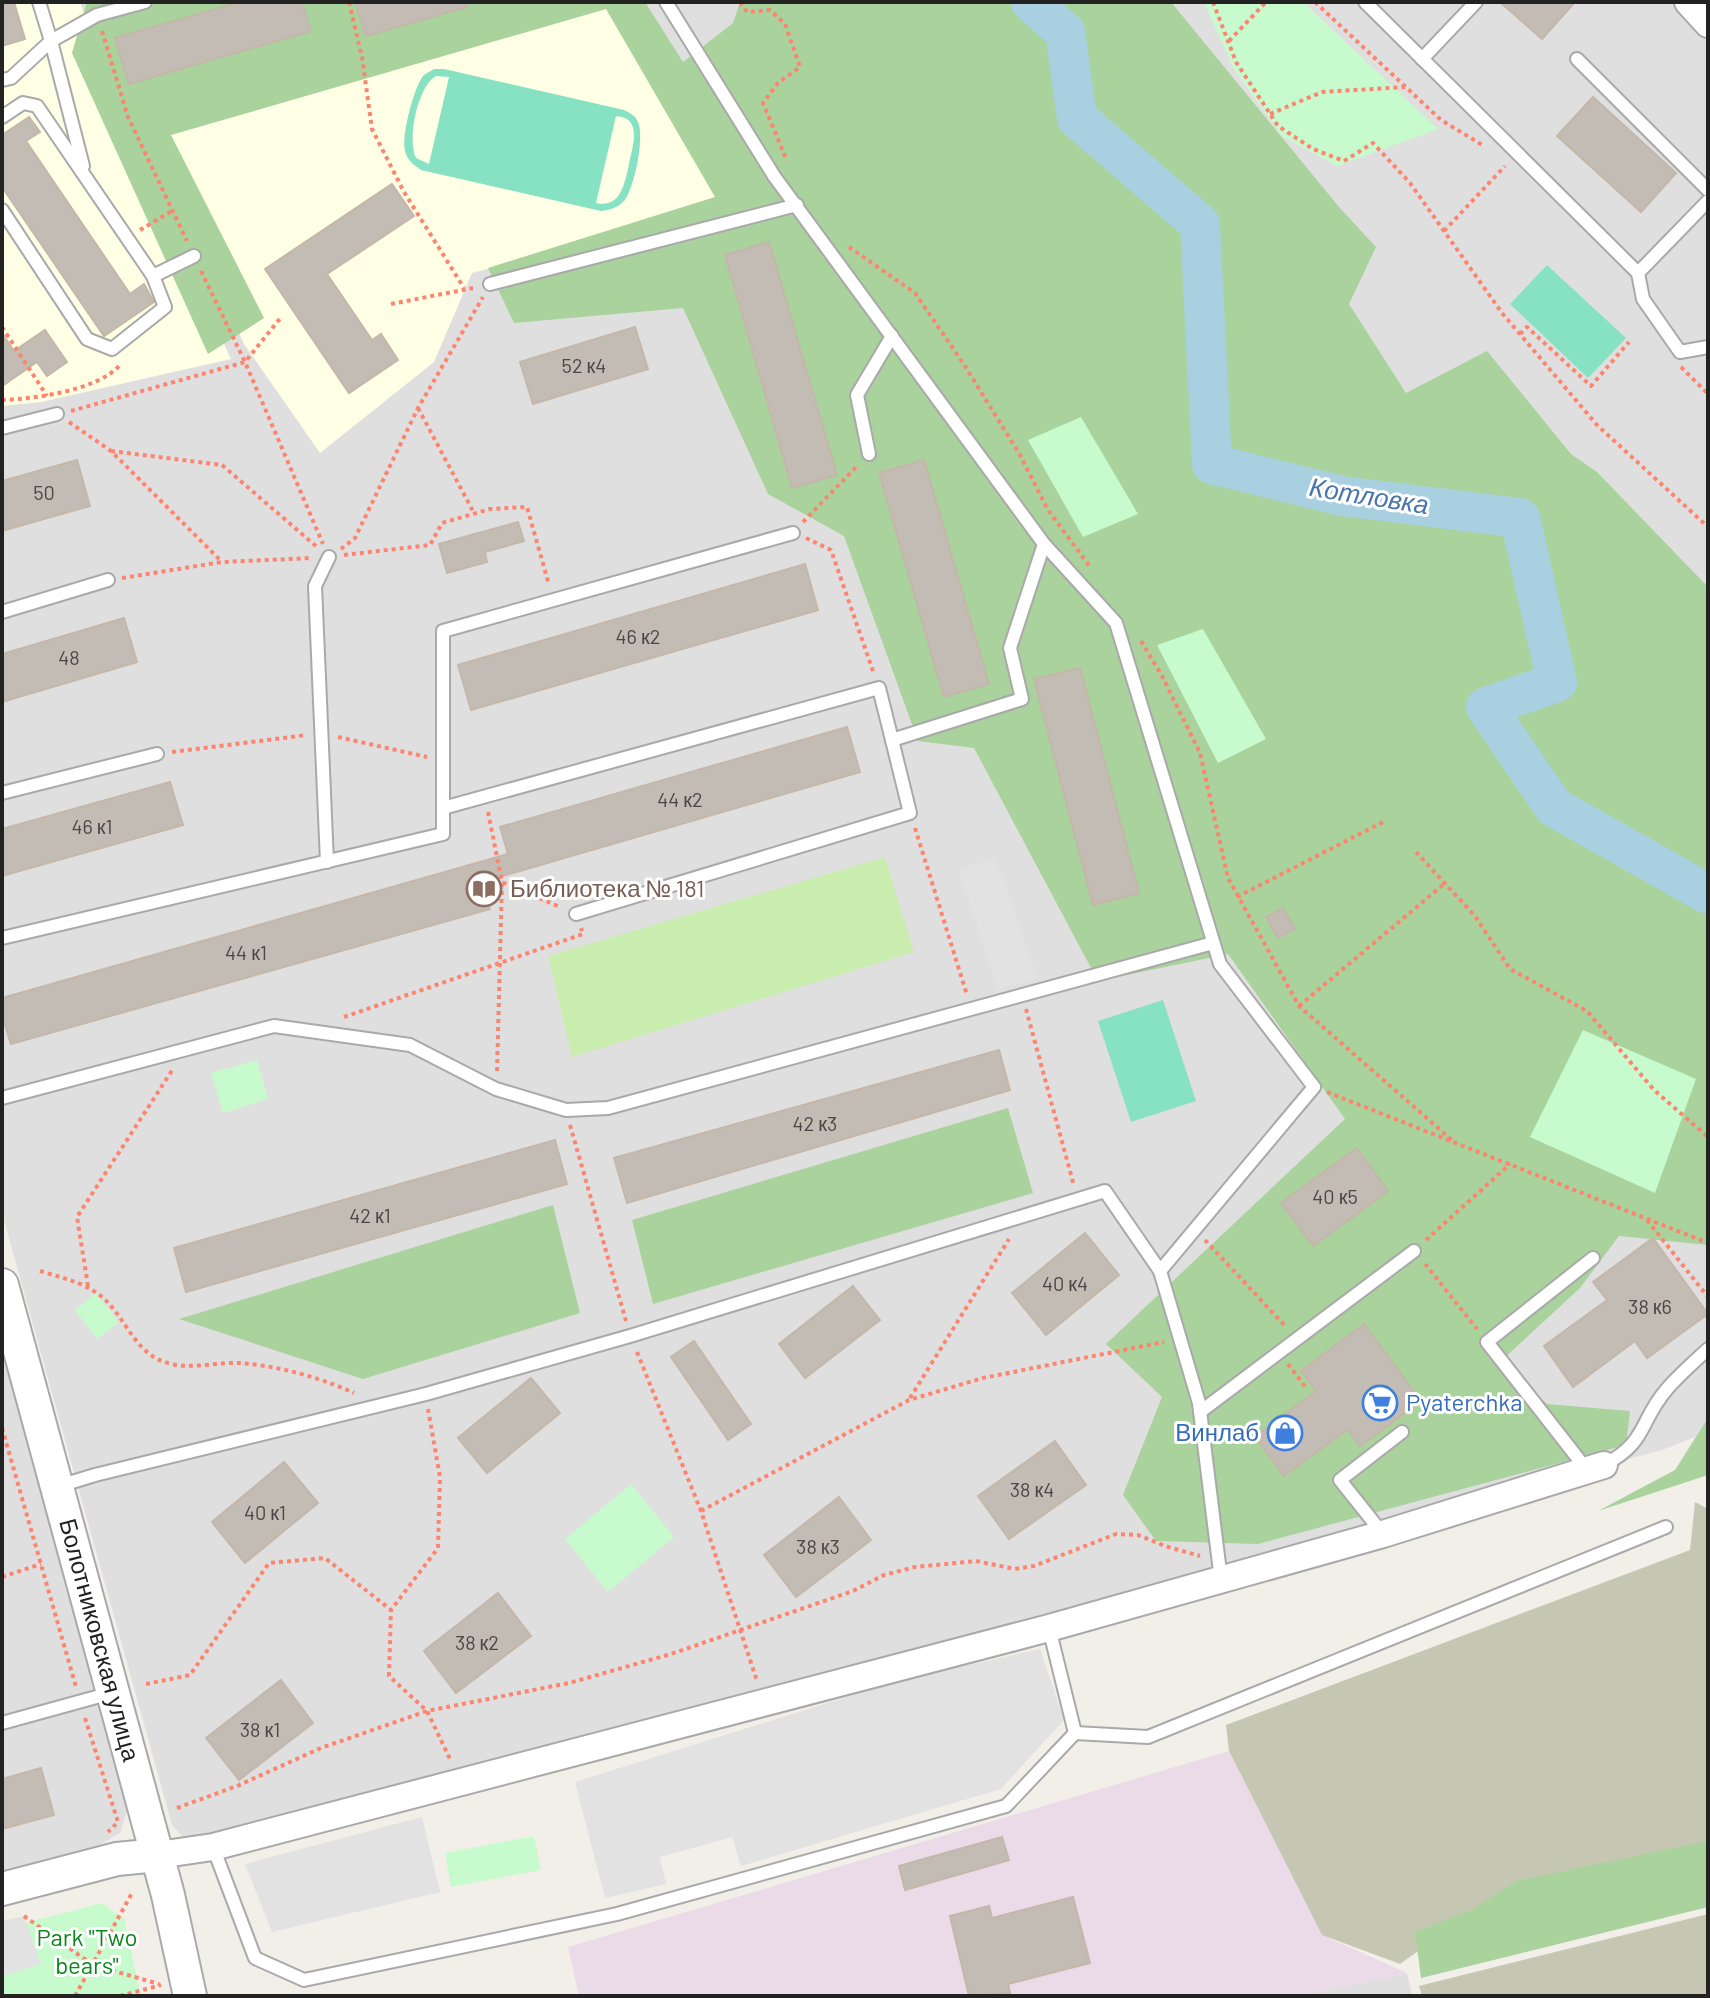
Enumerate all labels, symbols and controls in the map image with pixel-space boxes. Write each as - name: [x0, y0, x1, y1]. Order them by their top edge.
- house number: 52 к4: [562, 353, 606, 377]
- water label: Котловка: [1307, 470, 1431, 519]
- house number: 50: [33, 480, 55, 504]
- house number: 46 к2: [616, 624, 660, 648]
- house number: 48: [58, 645, 80, 669]
- house number: 44 к2: [657, 787, 703, 811]
- house number: 46 к1: [71, 814, 113, 838]
- library icon: Библиотека № 181: [465, 870, 503, 908]
- place label: Библиотека № 181: [510, 873, 704, 902]
- house number: 44 к1: [225, 940, 267, 964]
- house number: 42 к3: [793, 1111, 837, 1135]
- house number: 40 к5: [1312, 1184, 1358, 1208]
- house number: 42 к1: [349, 1203, 391, 1227]
- house number: 40 к4: [1042, 1271, 1088, 1295]
- house number: 38 к6: [1628, 1294, 1672, 1318]
- supermarket icon: Pyaterchka: [1361, 1384, 1399, 1422]
- place label: Pyaterchka: [1406, 1387, 1522, 1416]
- shop icon: Винлаб: [1266, 1414, 1304, 1452]
- place label: Винлаб: [1175, 1417, 1259, 1446]
- house number: 38 к4: [1010, 1477, 1054, 1501]
- house number: 40 к1: [244, 1500, 286, 1524]
- street label: Болотниковская улица: [54, 1515, 147, 1765]
- house number: 38 к3: [796, 1534, 840, 1558]
- house number: 38 к2: [455, 1630, 499, 1654]
- house number: 38 к1: [240, 1717, 280, 1741]
- park label: Park "Two bears": [36, 1922, 138, 1979]

